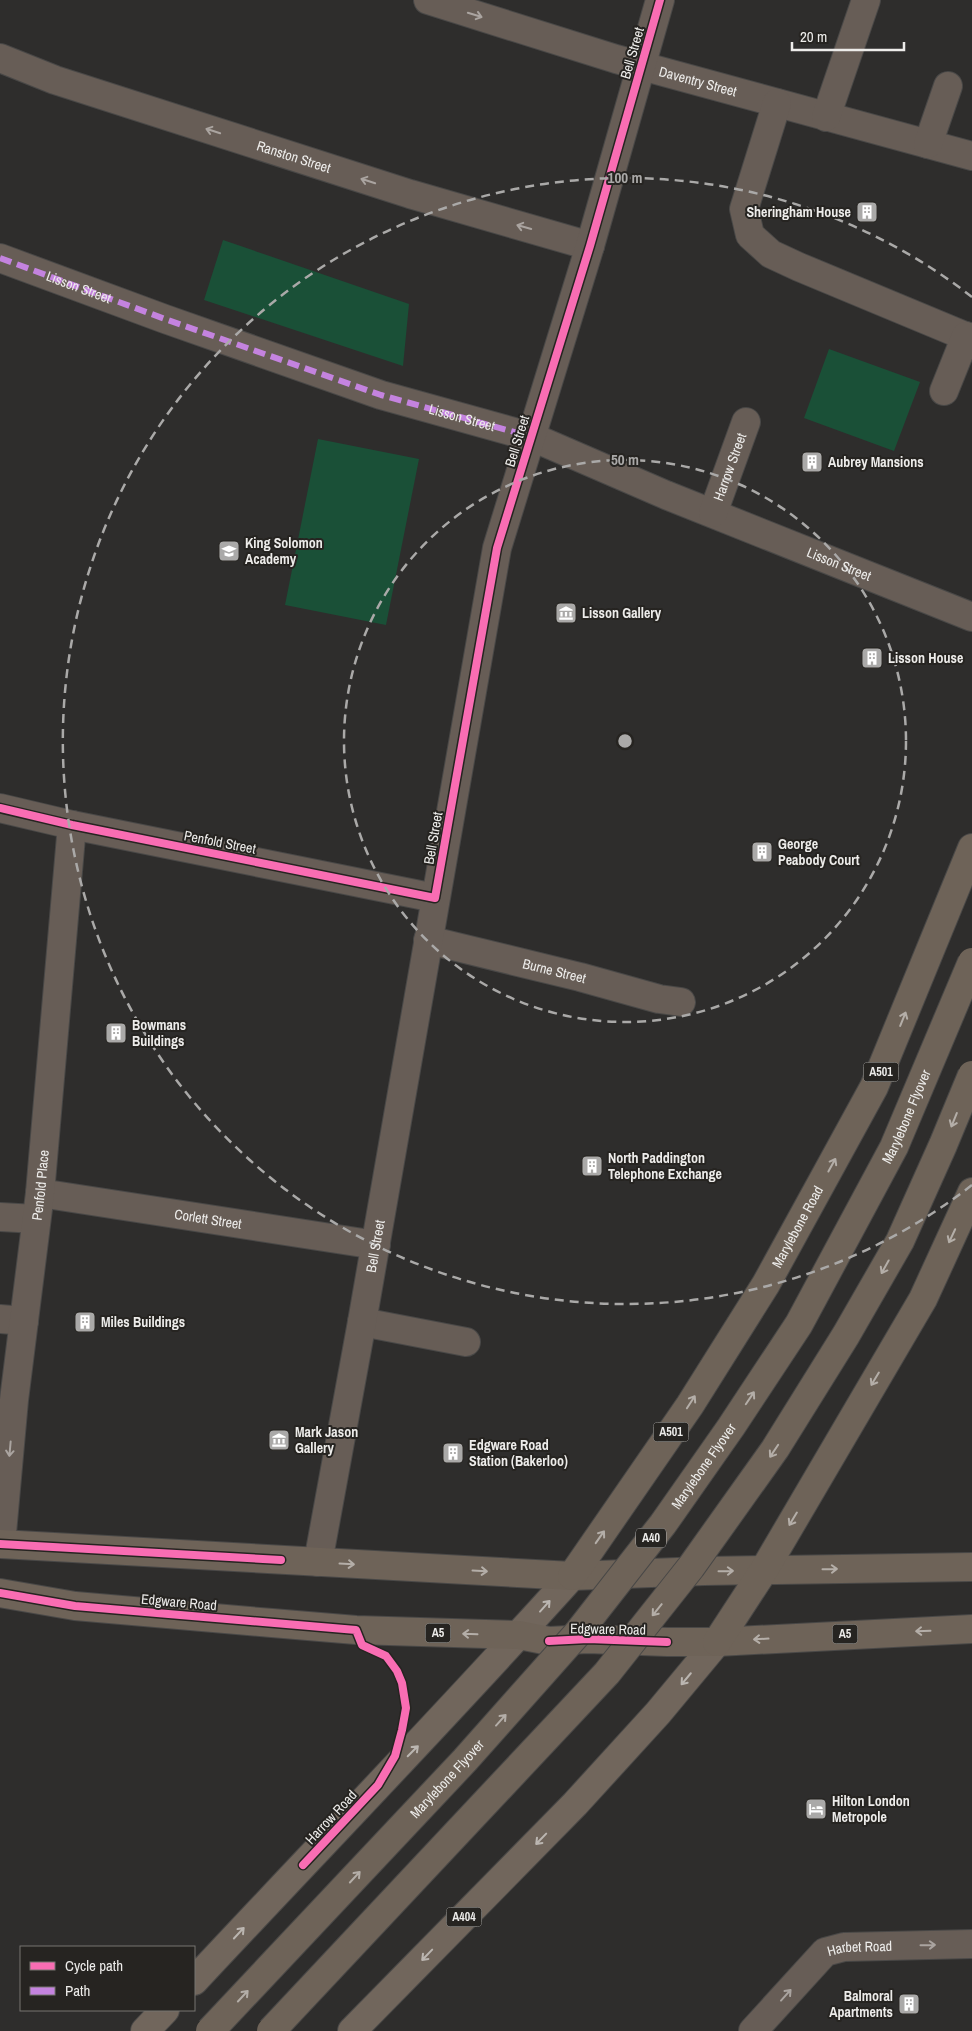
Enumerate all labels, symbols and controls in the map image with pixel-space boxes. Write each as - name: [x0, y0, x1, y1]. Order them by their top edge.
- one-way arrow: [466, 10, 482, 20]
- scale bar: [792, 20, 904, 52]
- street label: Bell Street: [616, 25, 648, 81]
- text: 20 m: [800, 26, 827, 47]
- street label: Daventry Street: [657, 62, 739, 101]
- one-way arrow: [206, 125, 222, 135]
- street label: Ranston Street: [254, 136, 333, 177]
- text: 100 m: [608, 167, 642, 188]
- one-way arrow: [360, 175, 376, 185]
- building icon: Sheringham House: [855, 200, 879, 224]
- place label: Sheringham House: [746, 203, 851, 221]
- one-way arrow: [516, 221, 532, 231]
- street label: Lisson Street: [44, 267, 114, 307]
- street label: Lisson Street: [427, 400, 497, 435]
- street label: Bell Street: [501, 413, 533, 469]
- street label: Harrow Street: [709, 431, 750, 503]
- text: 50 m: [611, 449, 639, 470]
- building icon: Aubrey Mansions: [800, 450, 824, 474]
- place label: Aubrey Mansions: [828, 453, 924, 471]
- place label: King Solomon Academy: [245, 534, 323, 568]
- school or university icon: King Solomon Academy: [217, 539, 241, 563]
- street label: Lisson Street: [804, 543, 874, 585]
- museum icon: Lisson Gallery: [554, 601, 578, 625]
- place label: Lisson Gallery: [582, 604, 662, 622]
- building icon: Lisson House: [860, 646, 884, 670]
- place label: Lisson House: [888, 649, 963, 667]
- centre of rings: [616, 732, 634, 750]
- street label: Bell Street: [420, 810, 446, 866]
- street label: Penfold Street: [183, 826, 257, 858]
- place label: George Peabody Court: [778, 835, 860, 869]
- building icon: George Peabody Court: [750, 840, 774, 864]
- street label: Burne Street: [521, 954, 588, 987]
- one-way arrow: [898, 1012, 908, 1027]
- place label: Bowmans Buildings: [132, 1016, 186, 1050]
- building icon: Bowmans Buildings: [104, 1021, 128, 1045]
- road number: A501: [864, 1062, 898, 1082]
- street label: Marylebone Flyover: [878, 1067, 935, 1167]
- one-way arrow: [948, 1112, 958, 1127]
- street label: Penfold Place: [28, 1149, 53, 1222]
- place label: North Paddington Telephone Exchange: [608, 1149, 722, 1183]
- building icon: North Paddington Telephone Exchange: [580, 1154, 604, 1178]
- one-way arrow: [827, 1157, 837, 1172]
- street label: Marylebone Road: [768, 1183, 827, 1271]
- street label: Corlett Street: [173, 1205, 243, 1233]
- street label: Bell Street: [362, 1218, 389, 1274]
- one-way arrow: [947, 1228, 957, 1243]
- one-way arrow: [879, 1259, 889, 1274]
- building icon: Miles Buildings: [73, 1310, 97, 1334]
- place label: Miles Buildings: [101, 1313, 185, 1331]
- one-way arrow: [870, 1371, 880, 1386]
- one-way arrow: [745, 1391, 755, 1405]
- one-way arrow: [686, 1395, 696, 1409]
- street label: Marylebone Flyover: [667, 1420, 740, 1513]
- road number: A501: [654, 1422, 688, 1441]
- place label: Mark Jason Gallery: [295, 1423, 358, 1457]
- museum icon: Mark Jason Gallery: [267, 1428, 291, 1452]
- place label: Edgware Road Station (Bakerloo): [469, 1436, 568, 1470]
- one-way arrow: [5, 1440, 15, 1456]
- building icon: Edgware Road Station (Bakerloo): [441, 1441, 465, 1465]
- one-way arrow: [768, 1444, 779, 1458]
- one-way arrow: [787, 1511, 797, 1525]
- road number: A40: [636, 1529, 666, 1548]
- one-way arrow: [595, 1530, 605, 1544]
- one-way arrow: [339, 1559, 355, 1568]
- one-way arrow: [822, 1564, 838, 1574]
- one-way arrow: [717, 1566, 733, 1576]
- one-way arrow: [471, 1567, 487, 1576]
- street label: Edgware Road: [140, 1590, 218, 1614]
- one-way arrow: [540, 1599, 551, 1612]
- one-way arrow: [651, 1603, 662, 1616]
- street label: Edgware Road: [570, 1619, 646, 1639]
- road number: A5: [426, 1624, 450, 1642]
- road number: A5: [832, 1625, 858, 1644]
- one-way arrow: [916, 1626, 932, 1635]
- one-way arrow: [462, 1629, 478, 1639]
- one-way arrow: [753, 1635, 769, 1644]
- one-way arrow: [681, 1672, 692, 1685]
- one-way arrow: [495, 1713, 507, 1726]
- street label: Marylebone Flyover: [406, 1736, 488, 1822]
- one-way arrow: [406, 1745, 419, 1757]
- street label: Harrow Road: [301, 1786, 361, 1848]
- place label: Hilton London Metropole: [832, 1792, 910, 1826]
- hotel icon: Hilton London Metropole: [804, 1797, 828, 1821]
- one-way arrow: [535, 1832, 547, 1845]
- one-way arrow: [349, 1871, 361, 1884]
- road number: A404: [446, 1908, 482, 1926]
- one-way arrow: [233, 1926, 245, 1939]
- street label: Harbet Road: [825, 1937, 892, 1960]
- one-way arrow: [920, 1940, 936, 1950]
- legend: [20, 1946, 195, 2011]
- one-way arrow: [421, 1949, 433, 1961]
- text: Cycle path: [65, 1955, 123, 1976]
- text: Path: [65, 1980, 90, 2001]
- place label: Balmoral Apartments: [829, 1987, 893, 2021]
- one-way arrow: [780, 1988, 791, 2001]
- one-way arrow: [237, 1989, 249, 2002]
- building icon: Balmoral Apartments: [897, 1992, 921, 2016]

